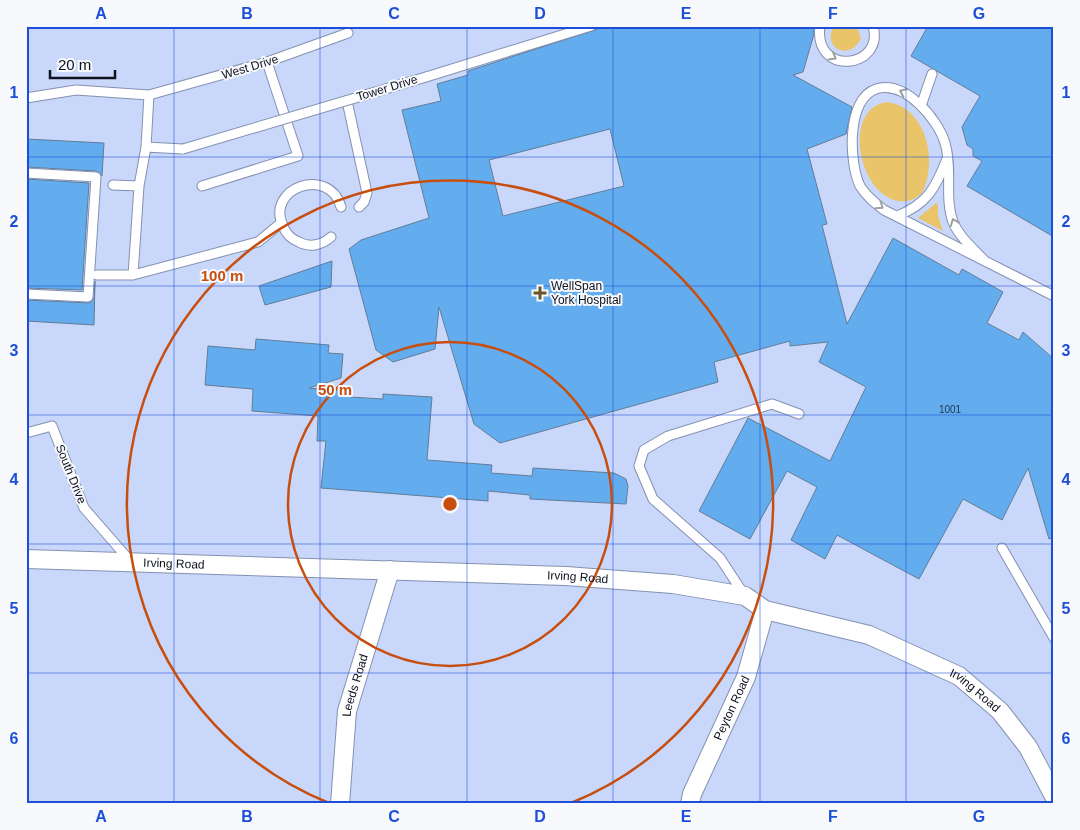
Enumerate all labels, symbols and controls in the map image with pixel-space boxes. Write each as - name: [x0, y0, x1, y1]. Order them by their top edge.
- text: A: [95, 5, 107, 22]
- text: B: [241, 5, 253, 22]
- text: C: [388, 5, 400, 22]
- text: D: [534, 5, 546, 22]
- text: E: [681, 5, 692, 22]
- text: F: [828, 5, 838, 22]
- text: G: [973, 5, 985, 22]
- scale bar: [50, 48, 115, 80]
- one-way arrow: [828, 51, 837, 61]
- street label: West Drive: [220, 52, 280, 82]
- text: 20 m: [58, 56, 91, 73]
- street label: Tower Drive: [355, 72, 420, 104]
- text: 1: [10, 84, 19, 101]
- text: 1: [1062, 84, 1071, 101]
- one-way arrow: [899, 88, 908, 99]
- one-way arrow: [874, 200, 884, 209]
- text: 2: [10, 213, 19, 230]
- text: 2: [1062, 213, 1071, 230]
- one-way arrow: [950, 218, 960, 227]
- text: 100 m: [201, 267, 243, 284]
- place label: WellSpan York Hospital: [551, 279, 621, 307]
- marker: WellSpan York Hospital: [533, 286, 547, 300]
- text: 3: [10, 342, 19, 359]
- text: 3: [1062, 342, 1071, 359]
- text: 50 m: [318, 381, 352, 398]
- house number: 1001: [939, 404, 962, 415]
- street label: South Drive: [53, 442, 89, 506]
- text: 4: [10, 471, 19, 488]
- text: 4: [1062, 471, 1071, 488]
- centre of rings: [441, 495, 459, 513]
- street label: Irving Road: [143, 556, 205, 572]
- street label: Irving Road: [547, 568, 609, 586]
- text: 5: [10, 600, 19, 617]
- text: 5: [1062, 600, 1071, 617]
- street label: Leeds Road: [340, 652, 371, 717]
- street label: Irving Road: [947, 666, 1003, 715]
- street label: Peyton Road: [711, 673, 753, 742]
- text: 6: [10, 730, 19, 747]
- text: 6: [1062, 730, 1071, 747]
- text: A: [95, 808, 107, 825]
- text: B: [241, 808, 253, 825]
- text: C: [388, 808, 400, 825]
- text: D: [534, 808, 546, 825]
- text: E: [681, 808, 692, 825]
- text: F: [828, 808, 838, 825]
- text: G: [973, 808, 985, 825]

